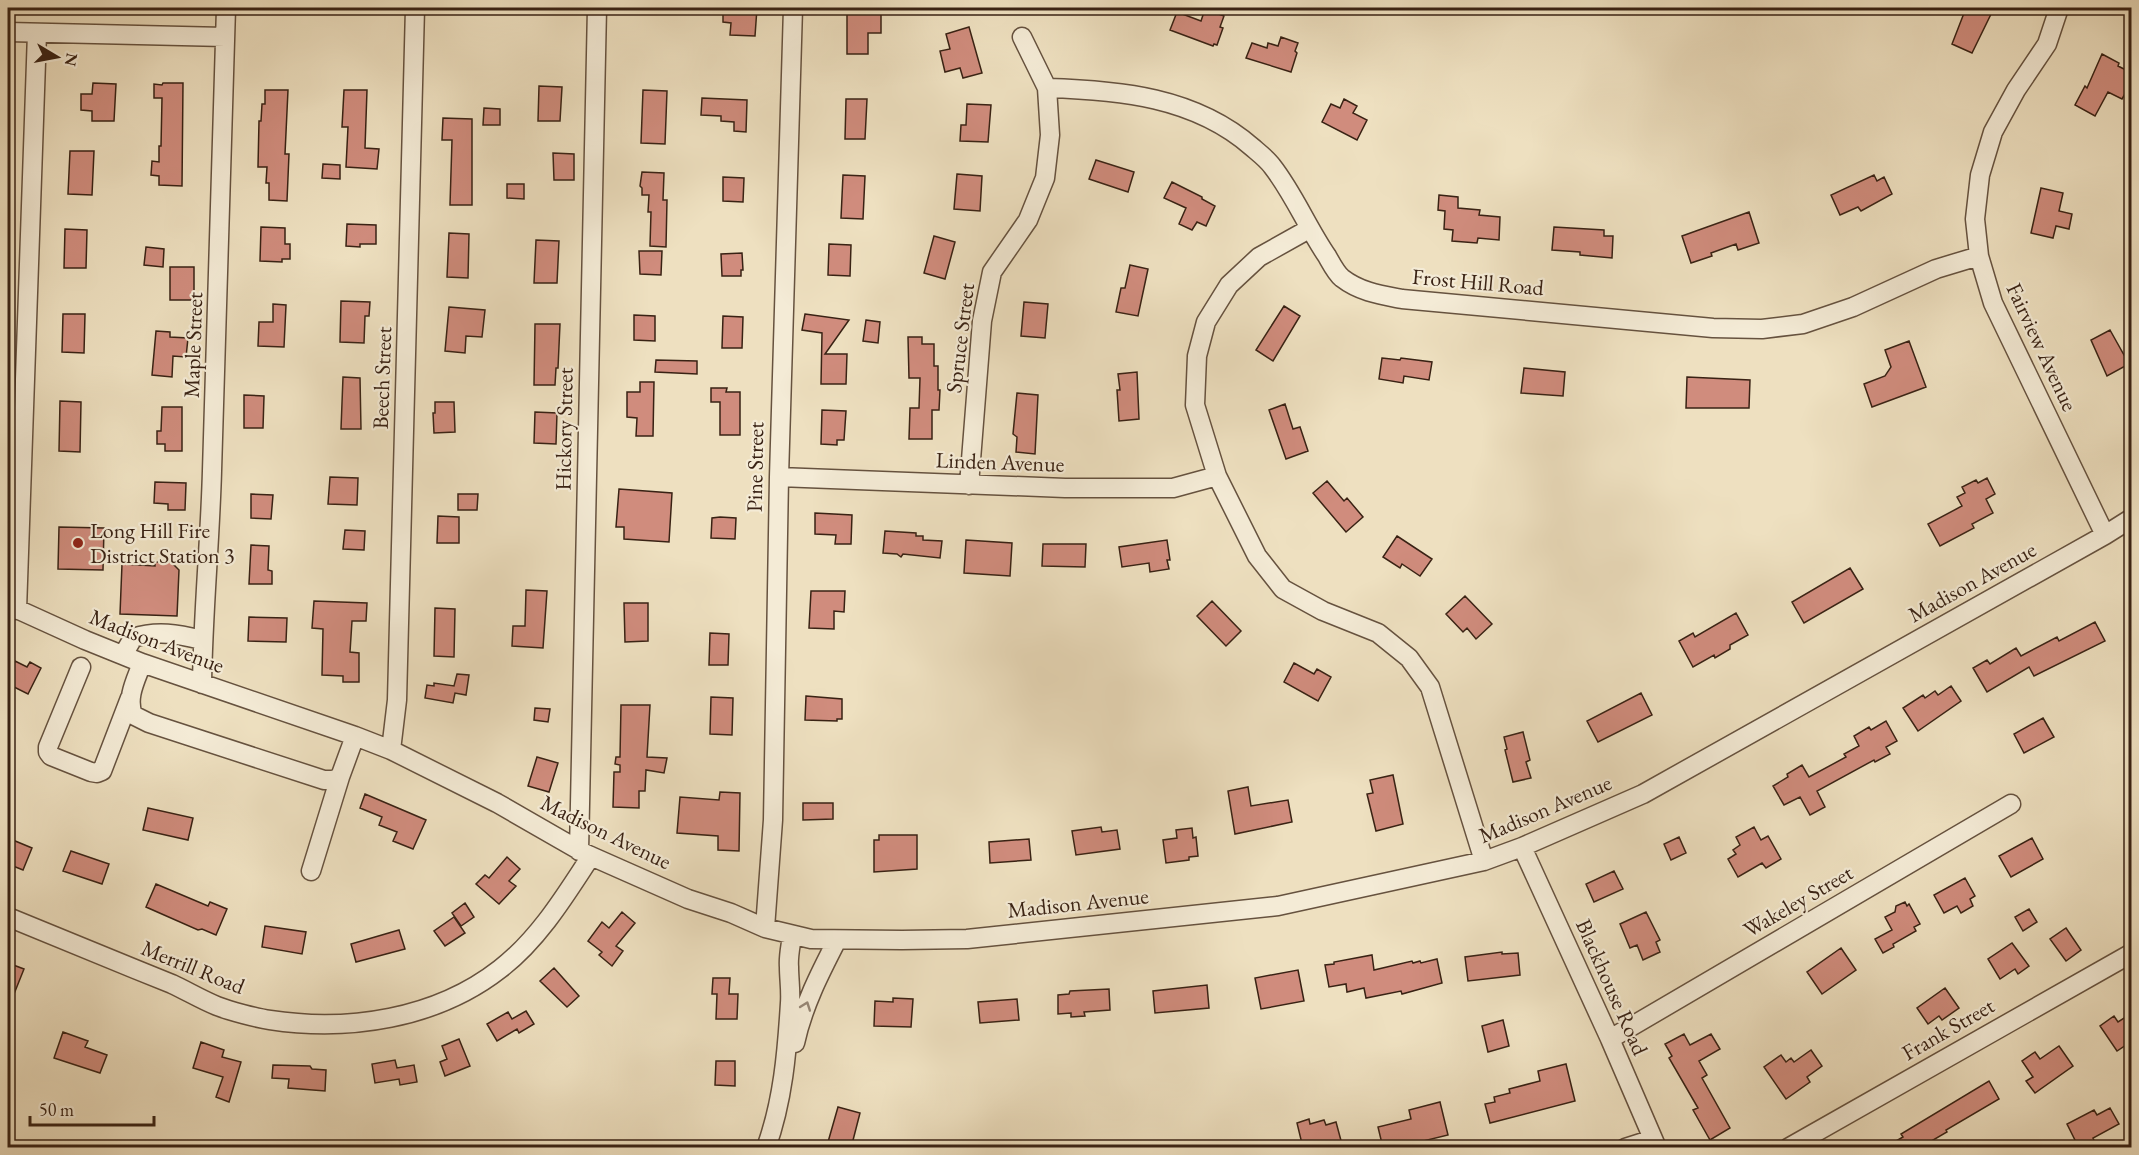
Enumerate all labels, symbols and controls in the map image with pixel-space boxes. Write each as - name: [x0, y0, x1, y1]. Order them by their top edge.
- north arrow: [27, 27, 87, 87]
- text: N: [60, 51, 83, 68]
- street label: Frost Hill Road: [1411, 262, 1546, 302]
- street label: Fairview Avenue: [2000, 278, 2085, 416]
- street label: Spruce Street: [939, 281, 981, 395]
- street label: Maple Street: [177, 292, 209, 398]
- street label: Beech Street: [366, 326, 398, 430]
- street label: Hickory Street: [548, 367, 580, 491]
- street label: Pine Street: [740, 421, 770, 512]
- street label: Linden Avenue: [935, 445, 1065, 479]
- place label: Long Hill Fire District Station 3: [90, 516, 235, 570]
- street label: Madison Avenue: [1903, 535, 2041, 629]
- marker: Long Hill Fire District Station 3: [71, 536, 85, 550]
- street label: Madison Avenue: [86, 602, 229, 680]
- street label: Madison Avenue: [1474, 768, 1616, 850]
- street label: Madison Avenue: [536, 788, 676, 876]
- street label: Wakeley Street: [1738, 858, 1858, 944]
- street label: Madison Avenue: [1006, 881, 1150, 925]
- street label: Blackhouse Road: [1569, 914, 1655, 1060]
- street label: Merrill Road: [137, 933, 250, 1001]
- street label: Frank Street: [1897, 991, 2000, 1067]
- one-way arrow: [799, 1001, 811, 1012]
- scale bar: [30, 1089, 154, 1127]
- text: 50 m: [39, 1098, 74, 1121]

